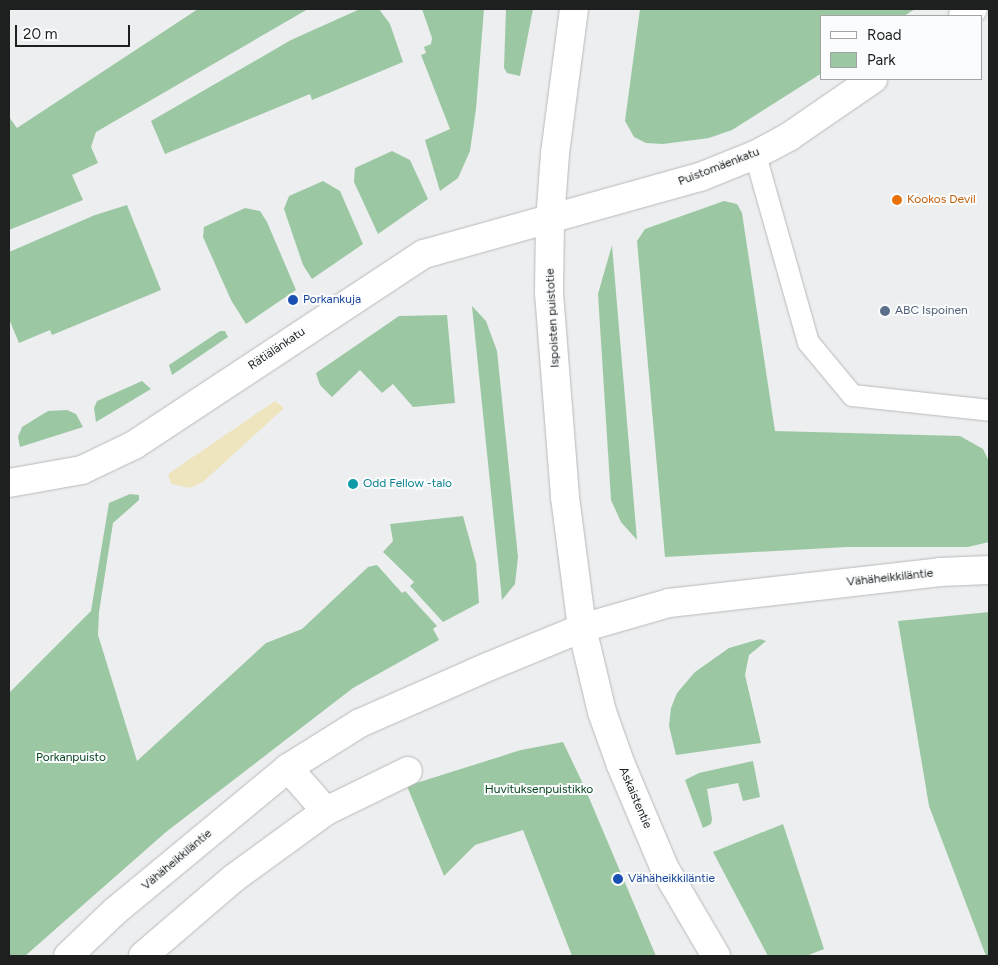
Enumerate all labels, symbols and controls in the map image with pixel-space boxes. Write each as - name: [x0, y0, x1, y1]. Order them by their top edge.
- scale bar: [18, 15, 132, 47]
- legend: [820, 15, 983, 80]
- text: 20 m: [23, 25, 57, 43]
- text: Road: [867, 26, 902, 44]
- text: Park: [867, 51, 896, 69]
- street label: Puistomäenkatu: [676, 145, 762, 189]
- place label: Kookos Devil: [907, 193, 976, 207]
- marker: Kookos Devil: [891, 194, 903, 206]
- street label: Ispoisten puistotie: [543, 268, 563, 368]
- place label: Porkankuja: [303, 293, 361, 307]
- marker: Porkankuja: [287, 294, 299, 306]
- place label: ABC Ispoinen: [895, 304, 968, 318]
- marker: ABC Ispoinen: [879, 305, 891, 317]
- street label: Rätiälänkatu: [246, 325, 308, 373]
- place label: Odd Fellow -talo: [363, 477, 452, 491]
- marker: Odd Fellow -talo: [347, 478, 359, 490]
- street label: Vähäheikkiläntie: [846, 566, 934, 590]
- park label: Porkanpuisto: [36, 751, 106, 765]
- street label: Askaistentie: [616, 765, 654, 831]
- park label: Huvituksenpuistikko: [485, 783, 593, 797]
- street label: Vähäheikkiläntie: [139, 827, 215, 893]
- place label: Vähäheikkiläntie: [628, 872, 715, 886]
- marker: Vähäheikkiläntie: [612, 873, 624, 885]

